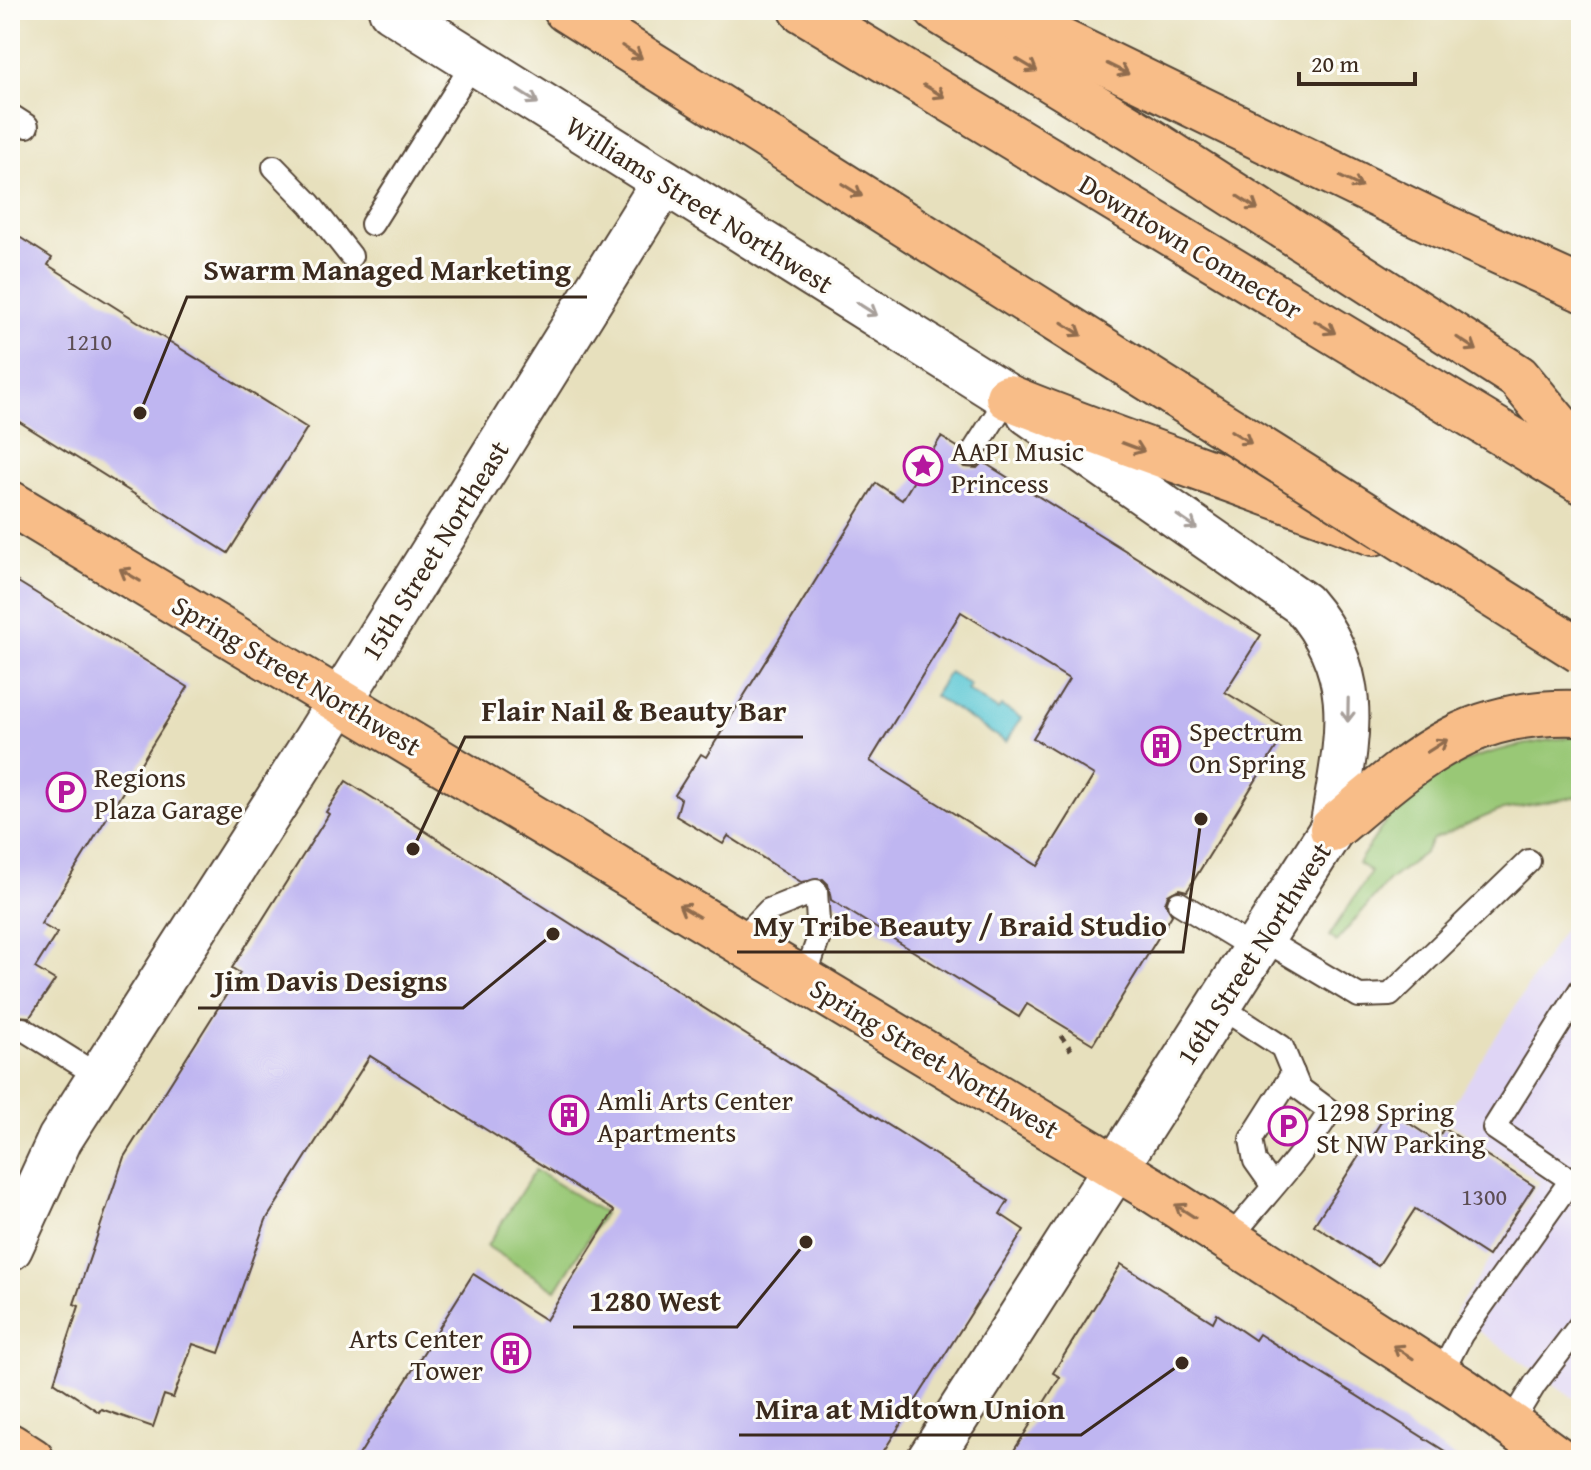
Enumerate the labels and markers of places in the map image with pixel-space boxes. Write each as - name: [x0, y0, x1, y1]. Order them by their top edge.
- callout: Swarm Managed Marketing: [187, 243, 587, 297]
- place label: AAPI Music Princess: [951, 430, 1084, 503]
- place icon: AAPI Music Princess: [902, 445, 944, 487]
- callout: Flair Nail & Beauty Bar: [465, 683, 803, 737]
- place label: Spectrum On Spring: [1189, 710, 1306, 783]
- building icon: Spectrum On Spring: [1140, 725, 1182, 767]
- place label: Regions Plaza Garage: [94, 756, 243, 829]
- parking icon: Regions Plaza Garage: [45, 771, 87, 813]
- callout: My Tribe Beauty / Braid Studio: [737, 898, 1183, 952]
- callout: Jim Davis Designs: [198, 954, 463, 1008]
- place label: Amli Arts Center Apartments: [597, 1079, 794, 1152]
- place label: 1298 Spring St NW Parking: [1316, 1090, 1486, 1163]
- building icon: Amli Arts Center Apartments: [548, 1094, 590, 1136]
- parking icon: 1298 Spring St NW Parking: [1267, 1105, 1309, 1147]
- callout: 1280 West: [573, 1273, 737, 1327]
- place label: Arts Center Tower: [349, 1317, 483, 1390]
- building icon: Arts Center Tower: [490, 1332, 532, 1374]
- callout: Mira at Midtown Union: [739, 1381, 1081, 1435]

